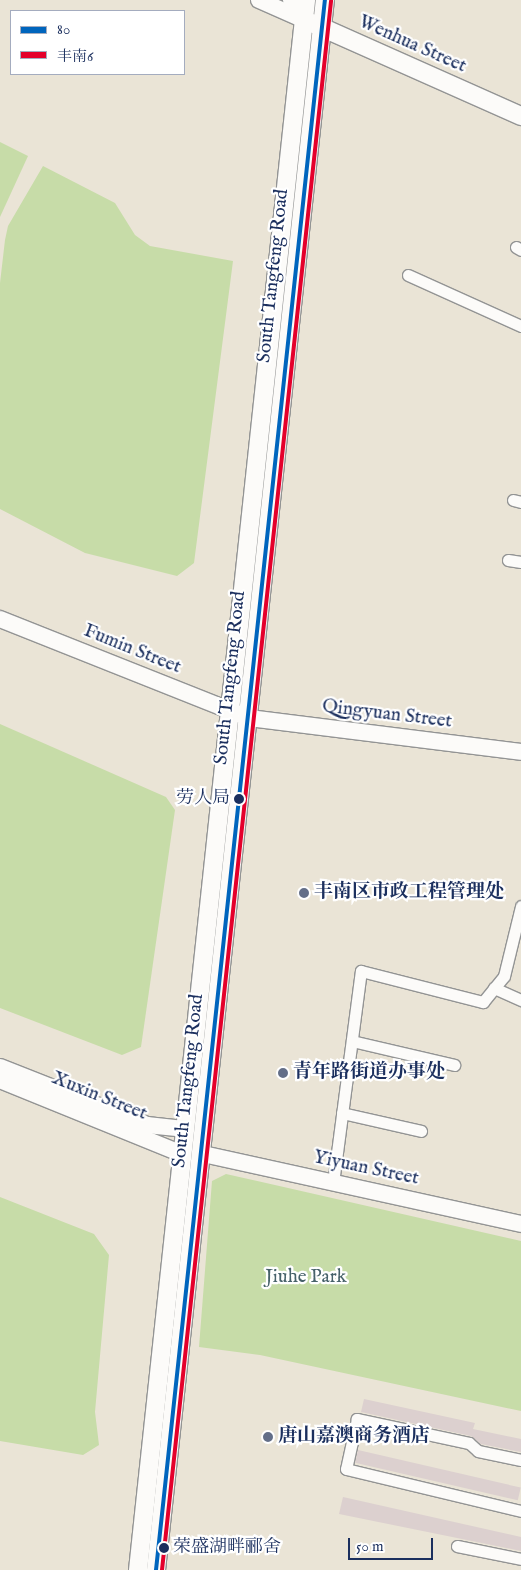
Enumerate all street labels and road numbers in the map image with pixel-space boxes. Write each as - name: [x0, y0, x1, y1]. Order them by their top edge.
- street label: Wenhua Street: [355, 11, 469, 79]
- street label: South Tangfeng Road: [254, 188, 294, 364]
- street label: South Tangfeng Road: [211, 590, 251, 766]
- street label: Fumin Street: [80, 620, 184, 680]
- street label: Qingyuan Street: [321, 696, 453, 734]
- street label: South Tangfeng Road: [169, 993, 209, 1169]
- street label: Xuxin Street: [48, 1068, 150, 1126]
- street label: Yiyuan Street: [311, 1147, 421, 1191]

